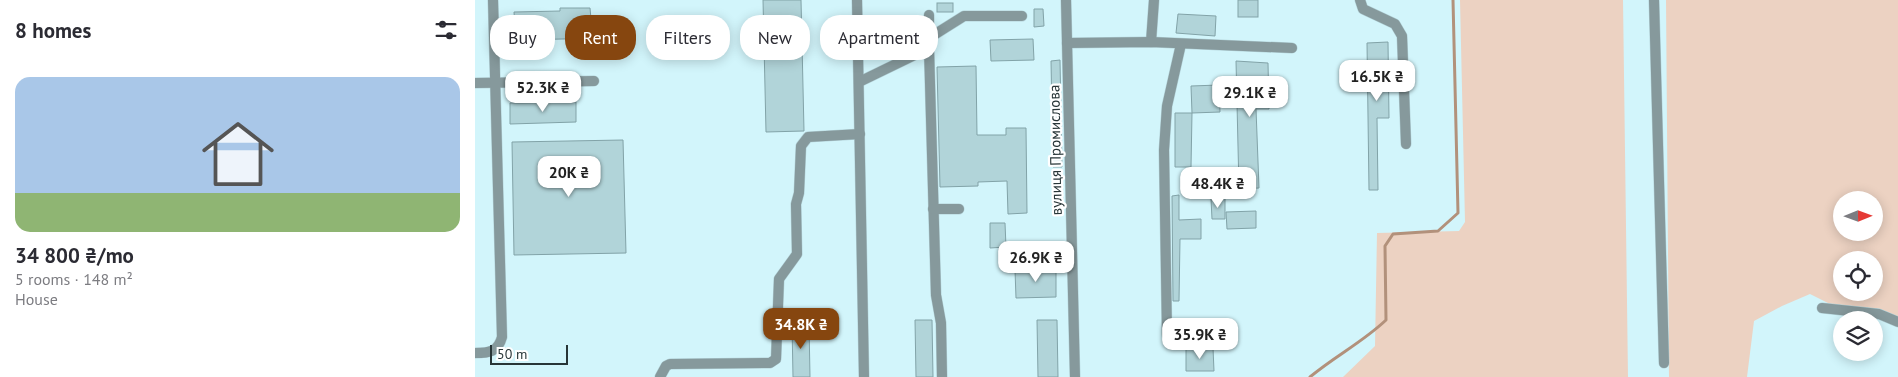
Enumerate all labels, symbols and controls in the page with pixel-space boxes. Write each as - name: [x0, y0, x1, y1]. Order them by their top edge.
- chip: Buy: [490, 15, 555, 60]
- chip: Rent: [565, 15, 636, 60]
- chip: Filters: [646, 15, 730, 60]
- chip: New: [740, 15, 810, 60]
- chip: Apartment: [820, 15, 938, 60]
- icon: filters: [432, 16, 460, 44]
- text: 8 homes: [15, 17, 91, 44]
- pin: 16.5K ₴: [1331, 59, 1423, 102]
- text: 16.5K ₴: [1350, 66, 1404, 86]
- pin: 52.3K ₴: [497, 70, 589, 113]
- pin: 29.1K ₴: [1204, 76, 1296, 118]
- text: 52.3K ₴: [516, 77, 570, 97]
- text: 29.1K ₴: [1223, 82, 1277, 102]
- street label: вулиця Промислова: [1044, 85, 1066, 215]
- icon: home: [193, 109, 283, 199]
- pin: 20K ₴: [534, 156, 604, 198]
- text: 20K ₴: [549, 162, 589, 182]
- pin: 48.4K ₴: [1172, 166, 1264, 209]
- text: 48.4K ₴: [1191, 173, 1245, 193]
- north arrow: [1833, 191, 1883, 241]
- map controls: [1833, 191, 1883, 361]
- pin: 26.9K ₴: [990, 240, 1082, 283]
- text: 34 800 ₴/mo: [15, 242, 134, 269]
- text: 26.9K ₴: [1009, 247, 1063, 267]
- button: locate: [1833, 251, 1883, 301]
- text: 5 rooms · 148 m²: [15, 269, 133, 289]
- text: House: [15, 289, 58, 309]
- pin: 34.8K ₴: [755, 308, 847, 350]
- button: layers: [1833, 311, 1883, 361]
- text: 34.8K ₴: [774, 314, 828, 334]
- pin: 35.9K ₴: [1154, 318, 1246, 360]
- text: 35.9K ₴: [1173, 324, 1227, 344]
- scale bar: [490, 342, 567, 365]
- text: 50 m: [497, 345, 527, 363]

